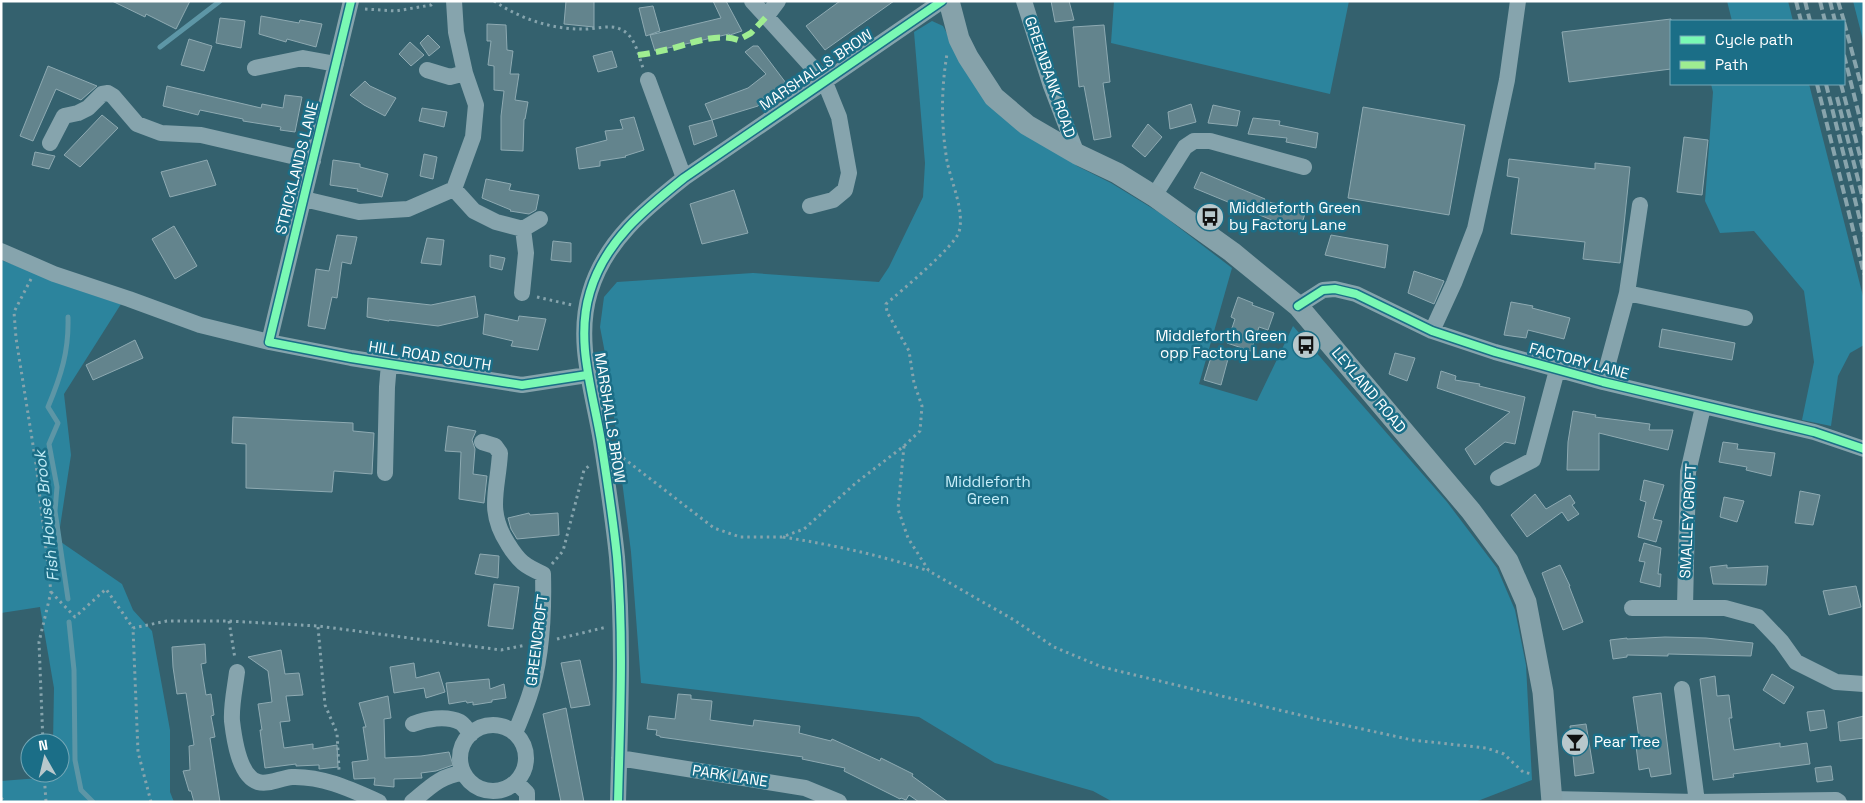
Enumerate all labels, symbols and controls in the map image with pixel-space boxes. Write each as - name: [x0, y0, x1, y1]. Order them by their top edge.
- street label: GREENBANK ROAD: [1021, 14, 1080, 140]
- legend: [1670, 20, 1845, 85]
- street label: MARSHALLS BROW: [756, 25, 876, 114]
- text: Cycle path: [1715, 30, 1793, 49]
- text: Path: [1715, 55, 1748, 74]
- street label: STRICKLANDS LANE: [271, 100, 322, 236]
- place label: Middleforth Green by Factory Lane: [1229, 198, 1361, 234]
- bus stop icon: Middleforth Green by Factory Lane: [1195, 202, 1225, 232]
- place label: Middleforth Green opp Factory Lane: [1155, 326, 1287, 362]
- bus stop icon: Middleforth Green opp Factory Lane: [1291, 330, 1321, 360]
- street label: HILL ROAD SOUTH: [367, 336, 493, 375]
- street label: FACTORY LANE: [1527, 338, 1631, 383]
- street label: LEYLAND ROAD: [1328, 343, 1411, 436]
- street label: MARSHALLS BROW: [591, 351, 630, 485]
- water label: Fish House Brook: [29, 447, 64, 583]
- street label: SMALLEY CROFT: [1675, 463, 1700, 579]
- park label: Middleforth Green: [945, 472, 1031, 508]
- street label: GREENCROFT: [521, 593, 552, 687]
- bar icon: Pear Tree: [1560, 727, 1590, 757]
- place label: Pear Tree: [1594, 732, 1660, 751]
- north arrow: [20, 733, 70, 783]
- text: N: [37, 736, 49, 755]
- street label: PARK LANE: [691, 760, 769, 791]

